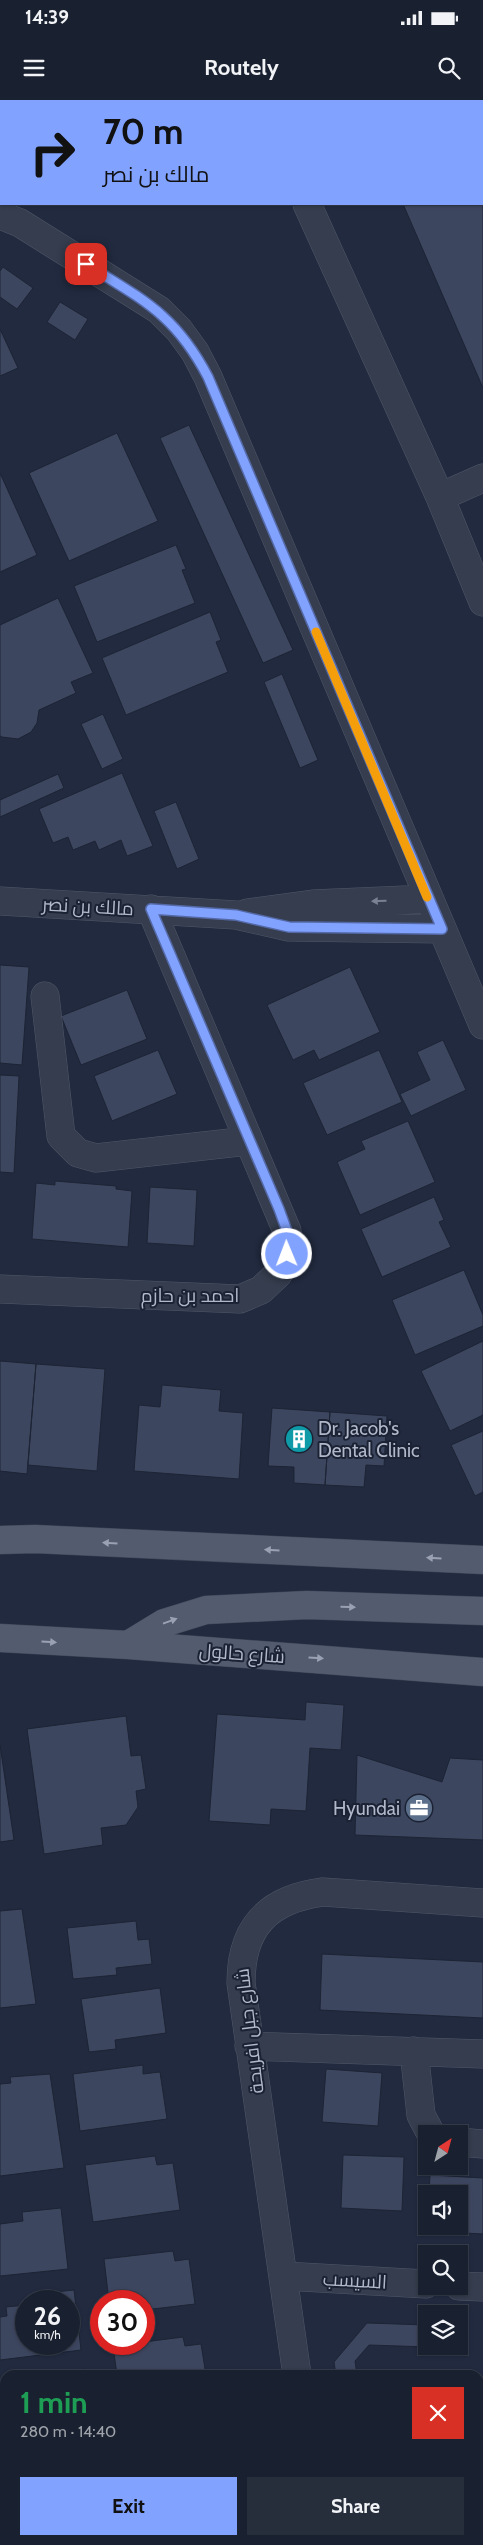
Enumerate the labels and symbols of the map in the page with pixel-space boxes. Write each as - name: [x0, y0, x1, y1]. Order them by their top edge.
- pin: [65, 243, 107, 285]
- street label: مالك بن نصر: [41, 893, 134, 920]
- one-way arrow: [371, 898, 387, 906]
- position arrow: [260, 1227, 312, 1279]
- street label: احمد بن حازم: [141, 1284, 239, 1309]
- place label: Dr. Jacob's Dental Clinic: [318, 1417, 420, 1462]
- building icon: Dr. Jacob's Dental Clinic: [284, 1424, 314, 1454]
- one-way arrow: [101, 1538, 117, 1546]
- one-way arrow: [264, 1546, 280, 1554]
- one-way arrow: [426, 1553, 442, 1561]
- one-way arrow: [340, 1603, 356, 1611]
- one-way arrow: [163, 1617, 178, 1625]
- one-way arrow: [41, 1639, 57, 1647]
- street label: شارع حالول: [198, 1639, 286, 1670]
- one-way arrow: [308, 1655, 324, 1663]
- office icon: Hyundai: [404, 1793, 434, 1823]
- place label: Hyundai: [333, 1797, 400, 1820]
- street label: شارع جبل افريحة: [230, 1967, 271, 2095]
- north arrow: [418, 2125, 468, 2175]
- street label: السيسب: [322, 2267, 388, 2294]
- speed limit sign: 30: [90, 2290, 155, 2355]

